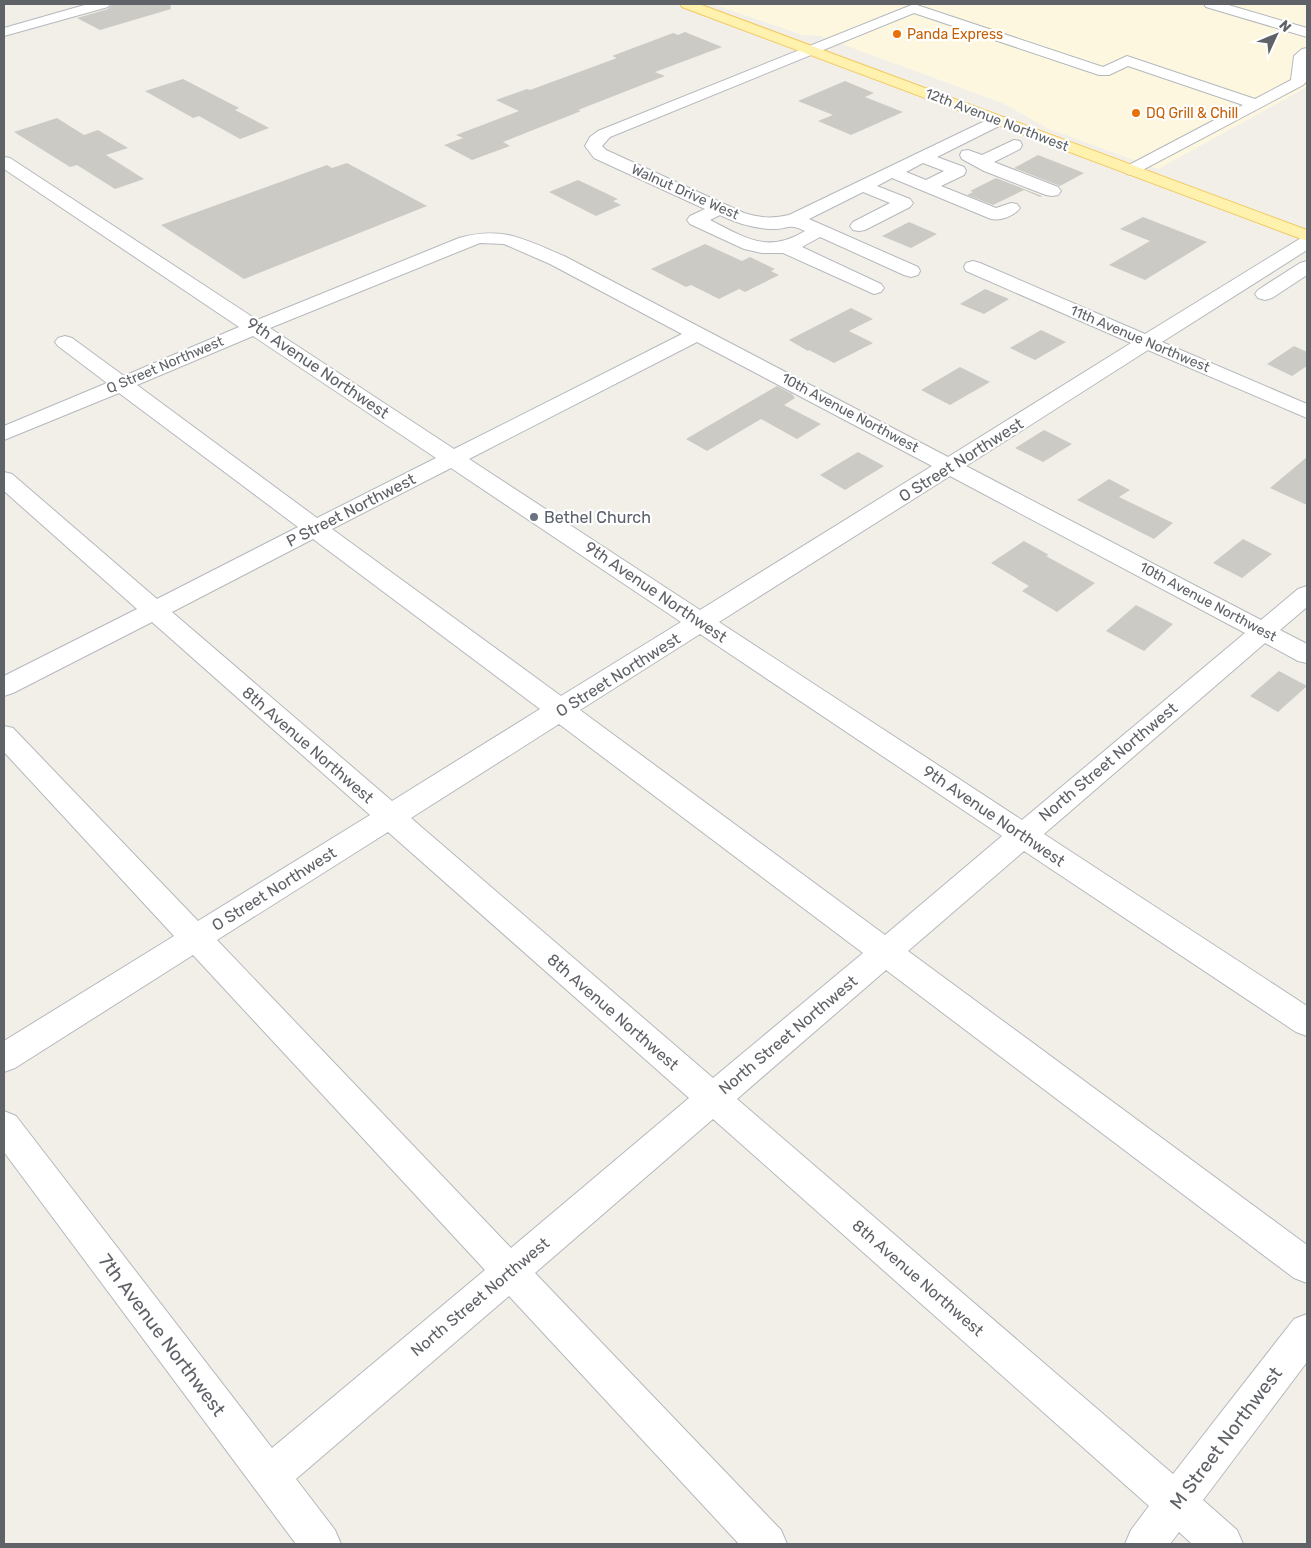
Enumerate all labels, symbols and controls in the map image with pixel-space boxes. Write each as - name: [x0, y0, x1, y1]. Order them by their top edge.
- north arrow: [1251, 10, 1301, 60]
- text: N: [1275, 17, 1295, 36]
- place label: Panda Express: [907, 26, 1003, 43]
- marker: Panda Express: [891, 28, 903, 40]
- street label: 12th Avenue Northwest: [923, 85, 1072, 155]
- place label: DQ Grill & Chill: [1146, 105, 1238, 122]
- marker: DQ Grill & Chill: [1130, 107, 1142, 119]
- street label: Walnut Drive West: [629, 161, 742, 224]
- street label: 11th Avenue Northwest: [1068, 302, 1213, 376]
- street label: 9th Avenue Northwest: [243, 313, 393, 423]
- street label: Q Street Northwest: [104, 332, 226, 397]
- street label: 10th Avenue Northwest: [779, 370, 922, 457]
- street label: O Street Northwest: [895, 414, 1027, 506]
- street label: P Street Northwest: [283, 469, 419, 551]
- place label: Bethel Church: [544, 508, 651, 527]
- marker: Bethel Church: [528, 511, 540, 523]
- street label: 9th Avenue Northwest: [581, 537, 731, 647]
- street label: 10th Avenue Northwest: [1137, 559, 1280, 646]
- street label: O Street Northwest: [552, 629, 684, 721]
- street label: 8th Avenue Northwest: [238, 683, 378, 807]
- street label: North Street Northwest: [1035, 699, 1181, 825]
- street label: 9th Avenue Northwest: [919, 761, 1069, 871]
- street label: O Street Northwest: [208, 843, 340, 935]
- street label: 8th Avenue Northwest: [543, 950, 683, 1074]
- street label: North Street Northwest: [715, 972, 861, 1098]
- street label: 8th Avenue Northwest: [848, 1216, 988, 1340]
- street label: North Street Northwest: [407, 1234, 553, 1360]
- street label: 7th Avenue Northwest: [94, 1249, 231, 1421]
- street label: M Street Northwest: [1165, 1362, 1287, 1514]

